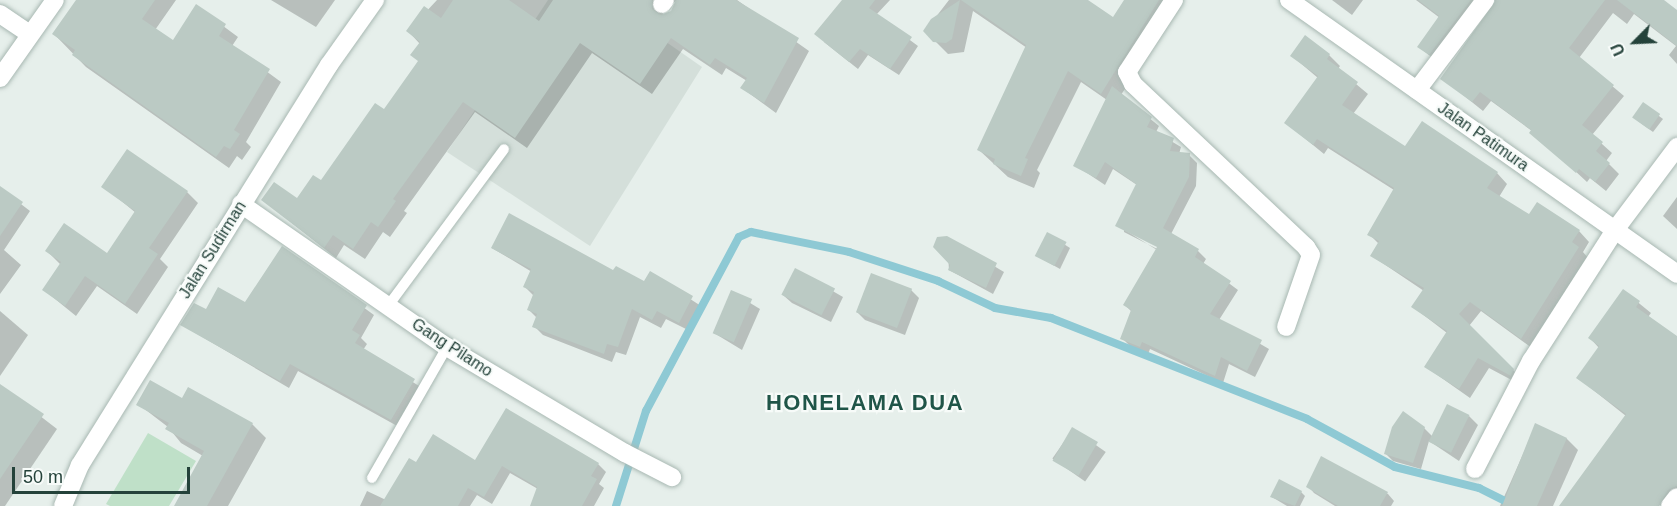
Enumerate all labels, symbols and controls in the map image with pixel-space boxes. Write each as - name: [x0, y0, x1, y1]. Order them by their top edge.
- north arrow: [1605, 12, 1665, 72]
- text: U: [1608, 41, 1628, 58]
- street label: Jalan Patimura: [1434, 99, 1532, 175]
- street label: Jalan Sudirman: [175, 198, 251, 302]
- street label: Gang Pilamo: [408, 315, 496, 381]
- district label: HONELAMA DUA: [766, 390, 964, 416]
- scale bar: [15, 455, 194, 493]
- text: 50 m: [23, 467, 63, 487]

